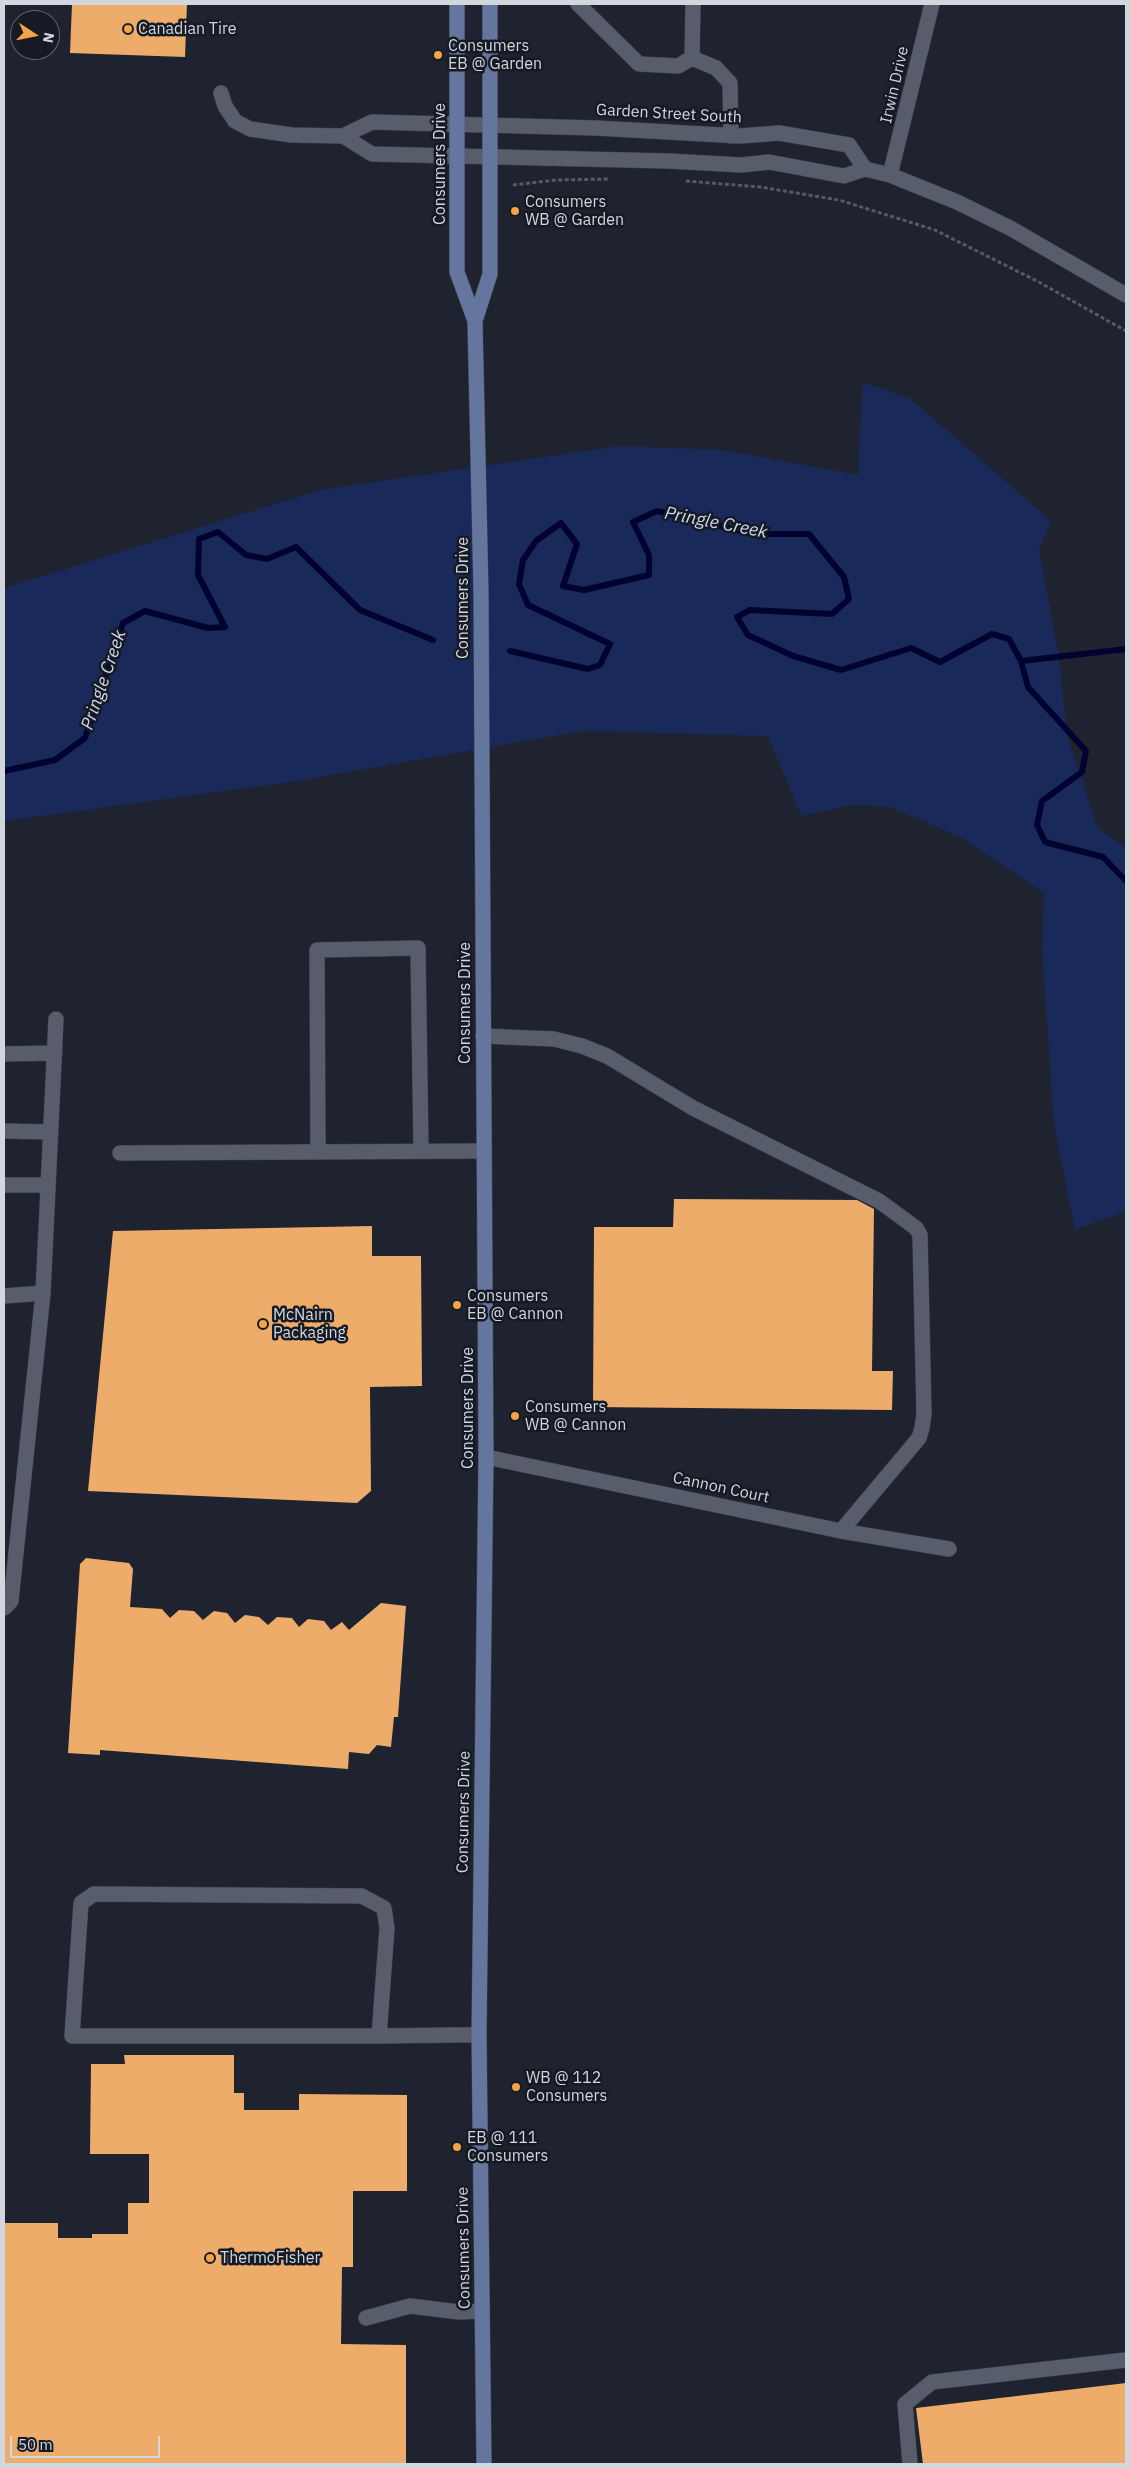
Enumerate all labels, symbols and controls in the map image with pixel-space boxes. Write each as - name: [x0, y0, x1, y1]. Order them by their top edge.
- north arrow: [10, 10, 60, 60]
- place label: Canadian Tire: [138, 19, 237, 39]
- marker: Canadian Tire: [122, 23, 134, 35]
- text: N: [39, 31, 59, 44]
- place label: Consumers EB @ Garden: [448, 36, 542, 74]
- street label: Irwin Drive: [877, 45, 913, 125]
- marker: Consumers EB @ Garden: [432, 49, 444, 61]
- street label: Garden Street South: [596, 101, 742, 127]
- street label: Consumers Drive: [430, 103, 450, 225]
- place label: Consumers WB @ Garden: [525, 192, 624, 230]
- marker: Consumers WB @ Garden: [509, 205, 521, 217]
- water label: Pringle Creek: [663, 502, 769, 544]
- street label: Consumers Drive: [453, 537, 473, 659]
- water label: Pringle Creek: [77, 627, 131, 733]
- street label: Consumers Drive: [455, 942, 475, 1064]
- place label: Consumers EB @ Cannon: [467, 1286, 563, 1324]
- marker: Consumers EB @ Cannon: [451, 1299, 463, 1311]
- place label: McNairn Packaging: [273, 1305, 346, 1343]
- marker: McNairn Packaging: [257, 1318, 269, 1330]
- street label: Consumers Drive: [458, 1347, 478, 1469]
- place label: Consumers WB @ Cannon: [525, 1397, 626, 1435]
- marker: Consumers WB @ Cannon: [509, 1410, 521, 1422]
- street label: Cannon Court: [671, 1468, 771, 1508]
- street label: Consumers Drive: [453, 1751, 475, 1873]
- place label: WB @ 112 Consumers: [526, 2068, 607, 2106]
- marker: WB @ 112 Consumers: [510, 2081, 522, 2093]
- place label: EB @ 111 Consumers: [467, 2128, 548, 2166]
- marker: EB @ 111 Consumers: [451, 2141, 463, 2153]
- street label: Consumers Drive: [453, 2187, 475, 2309]
- place label: ThermoFisher: [220, 2248, 320, 2268]
- marker: ThermoFisher: [204, 2252, 216, 2264]
- scale bar: [12, 2426, 162, 2458]
- text: 50 m: [18, 2435, 53, 2454]

